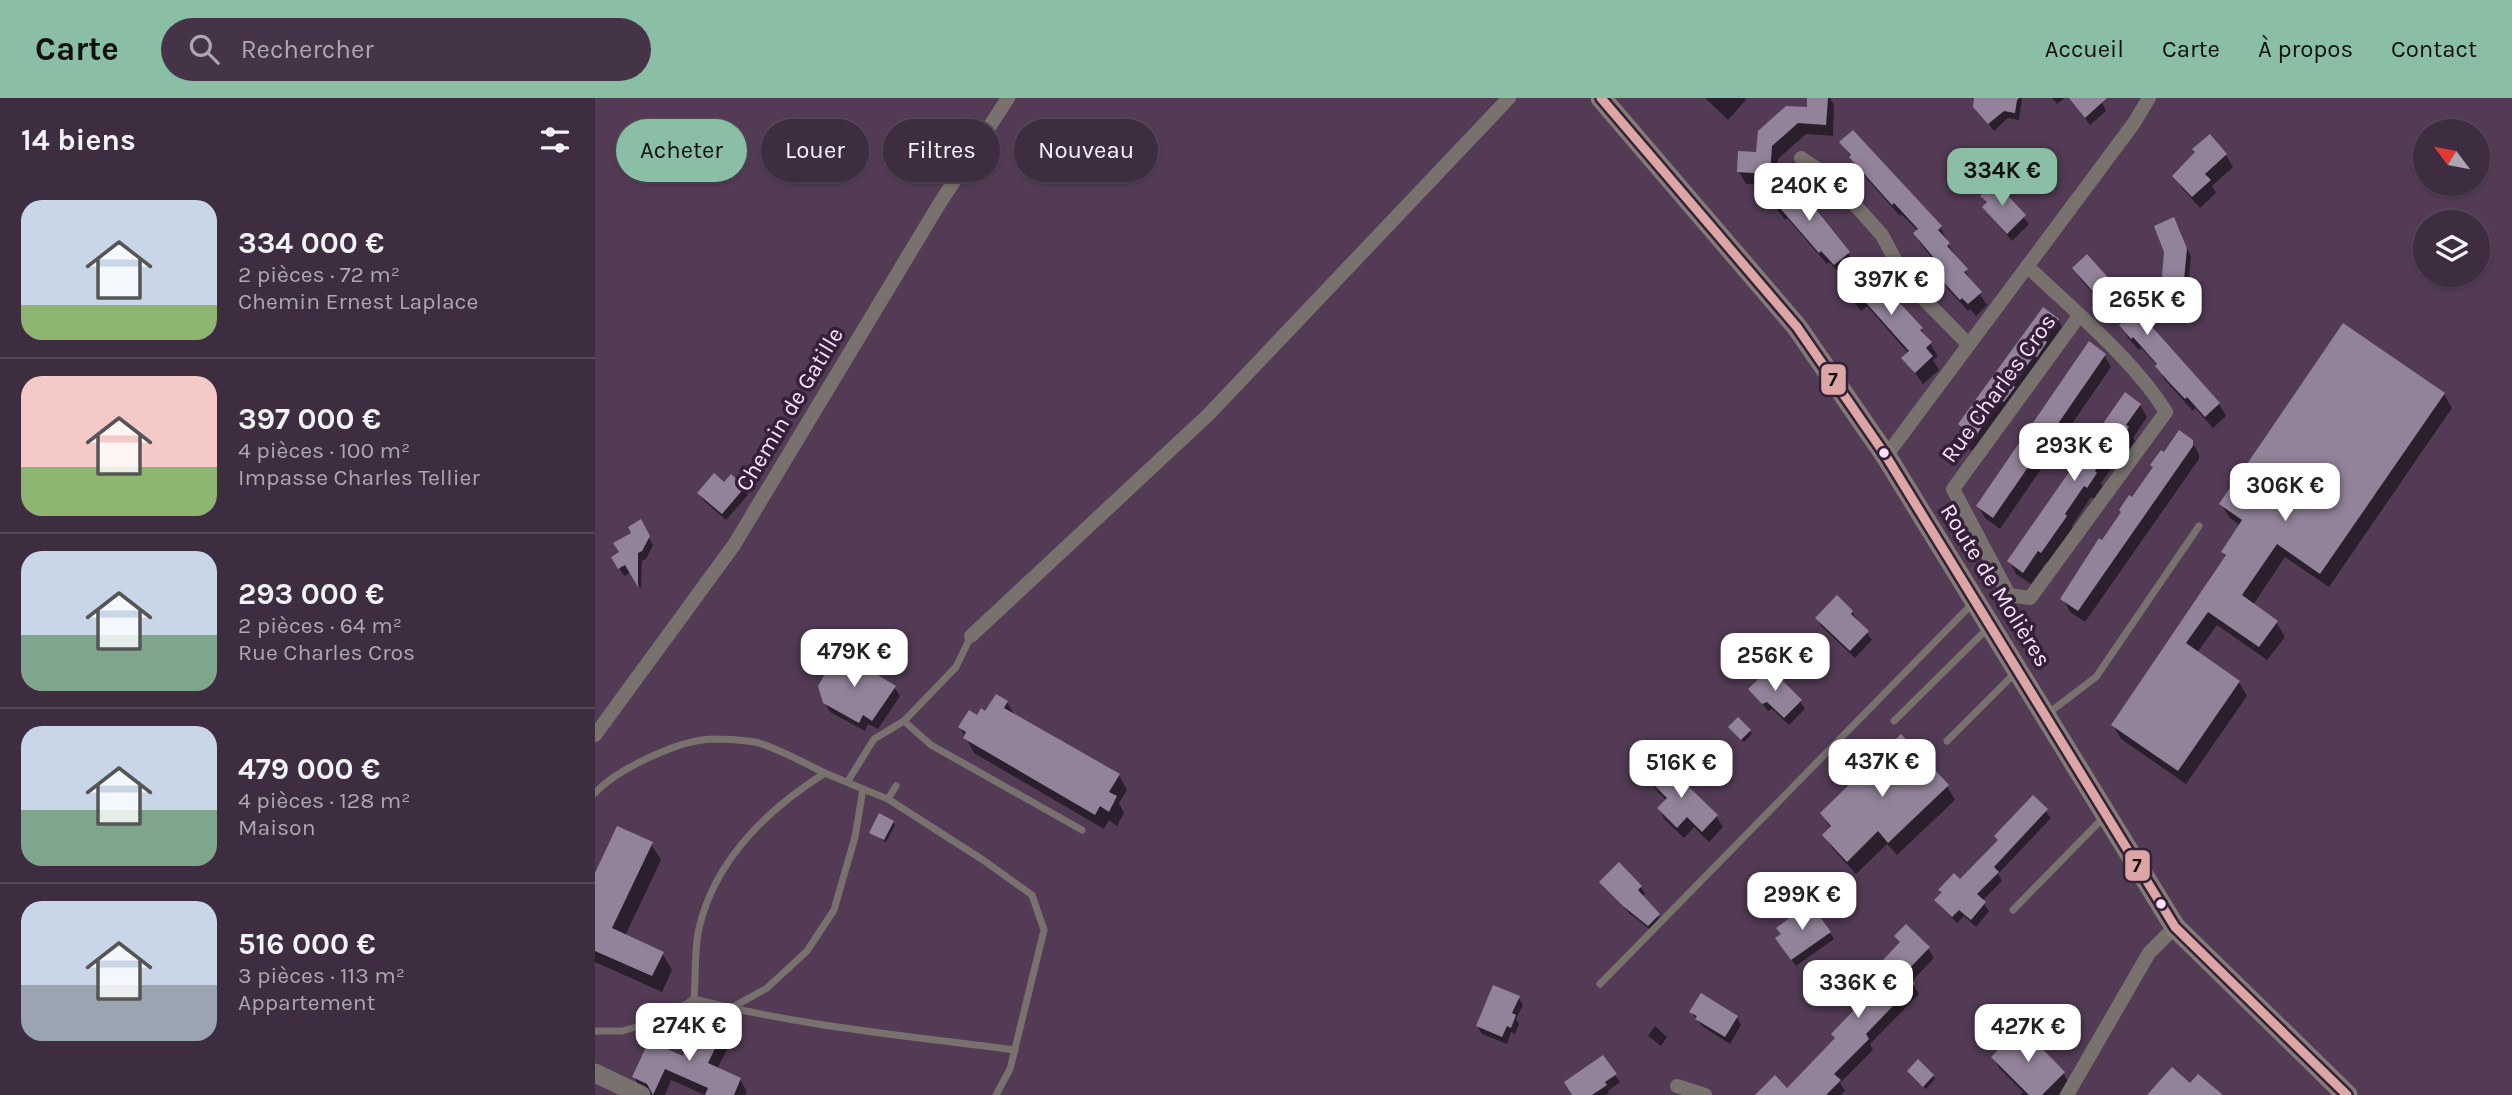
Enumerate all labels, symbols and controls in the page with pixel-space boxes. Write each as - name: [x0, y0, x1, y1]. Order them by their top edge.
- search box: [161, 18, 651, 81]
- text: Carte: [35, 30, 119, 68]
- icon: search: [185, 30, 223, 68]
- text: Rechercher: [241, 34, 374, 65]
- text: Accueil: [2045, 35, 2124, 63]
- text: Carte: [2162, 35, 2220, 63]
- text: À propos: [2258, 35, 2353, 63]
- text: Contact: [2391, 35, 2477, 63]
- chip: Acheter: [616, 119, 747, 182]
- chip: Louer: [761, 119, 869, 182]
- chip: Filtres: [883, 119, 1000, 182]
- chip: Nouveau: [1014, 119, 1158, 182]
- north arrow: [2413, 119, 2490, 196]
- map controls: [2413, 119, 2490, 287]
- icon: filters: [536, 121, 574, 159]
- text: 14 biens: [21, 122, 136, 158]
- pin: 334K €: [1945, 148, 2059, 208]
- text: 334K €: [1963, 157, 2041, 184]
- pin: 240K €: [1752, 164, 1866, 223]
- text: 240K €: [1770, 172, 1848, 199]
- button: layers: [2413, 210, 2490, 287]
- text: 334 000 €: [238, 225, 384, 261]
- icon: home: [77, 228, 161, 312]
- pin: 397K €: [1834, 258, 1948, 317]
- text: 2 pièces · 72 m²: [238, 261, 400, 288]
- text: 397K €: [1853, 266, 1929, 293]
- pin: 265K €: [2090, 278, 2204, 337]
- text: 265K €: [2109, 286, 2185, 313]
- text: Chemin Ernest Laplace: [238, 288, 478, 315]
- street label: Rue Charles Cros: [1935, 309, 2061, 468]
- street label: Chemin de Gatille: [730, 323, 849, 496]
- line badge: 7: [1820, 363, 1847, 396]
- text: 7: [1828, 369, 1838, 391]
- text: 397 000 €: [238, 401, 381, 437]
- icon: home: [77, 404, 161, 488]
- pin: 293K €: [2017, 424, 2131, 483]
- text: 293K €: [2035, 432, 2113, 459]
- text: 4 pièces · 100 m²: [238, 437, 410, 464]
- unlabelled marker: [1877, 446, 1891, 460]
- text: Impasse Charles Tellier: [238, 464, 480, 491]
- pin: 306K €: [2228, 464, 2342, 523]
- text: 306K €: [2246, 472, 2324, 499]
- street label: Route de Molières: [1935, 499, 2057, 672]
- text: 293 000 €: [238, 576, 384, 612]
- icon: home: [77, 579, 161, 663]
- text: 2 pièces · 64 m²: [238, 612, 402, 639]
- pin: 479K €: [797, 630, 911, 689]
- pin: 256K €: [1718, 634, 1832, 693]
- text: 479K €: [817, 638, 891, 665]
- text: Rue Charles Cros: [238, 639, 415, 666]
- text: 256K €: [1737, 642, 1813, 669]
- pin: 516K €: [1624, 740, 1738, 800]
- pin: 437K €: [1825, 740, 1939, 799]
- text: 437K €: [1845, 748, 1919, 775]
- text: 516K €: [1646, 749, 1716, 776]
- text: 479 000 €: [238, 751, 380, 787]
- icon: home: [77, 754, 161, 838]
- text: 4 pièces · 128 m²: [238, 787, 410, 814]
- text: Maison: [238, 814, 316, 841]
- line badge: 7: [2124, 849, 2151, 882]
- text: 7: [2132, 855, 2142, 877]
- pin: 299K €: [1745, 872, 1859, 932]
- text: 299K €: [1763, 881, 1841, 908]
- unlabelled marker: [2154, 897, 2168, 911]
- text: 516 000 €: [238, 926, 375, 962]
- icon: home: [77, 929, 161, 1013]
- pin: 336K €: [1801, 960, 1915, 1020]
- text: 3 pièces · 113 m²: [238, 962, 405, 989]
- text: 336K €: [1819, 969, 1897, 996]
- text: Appartement: [238, 989, 375, 1016]
- pin: 274K €: [632, 1004, 746, 1063]
- pin: 427K €: [1971, 1004, 2085, 1064]
- text: 274K €: [652, 1012, 726, 1039]
- text: 427K €: [1991, 1013, 2065, 1040]

